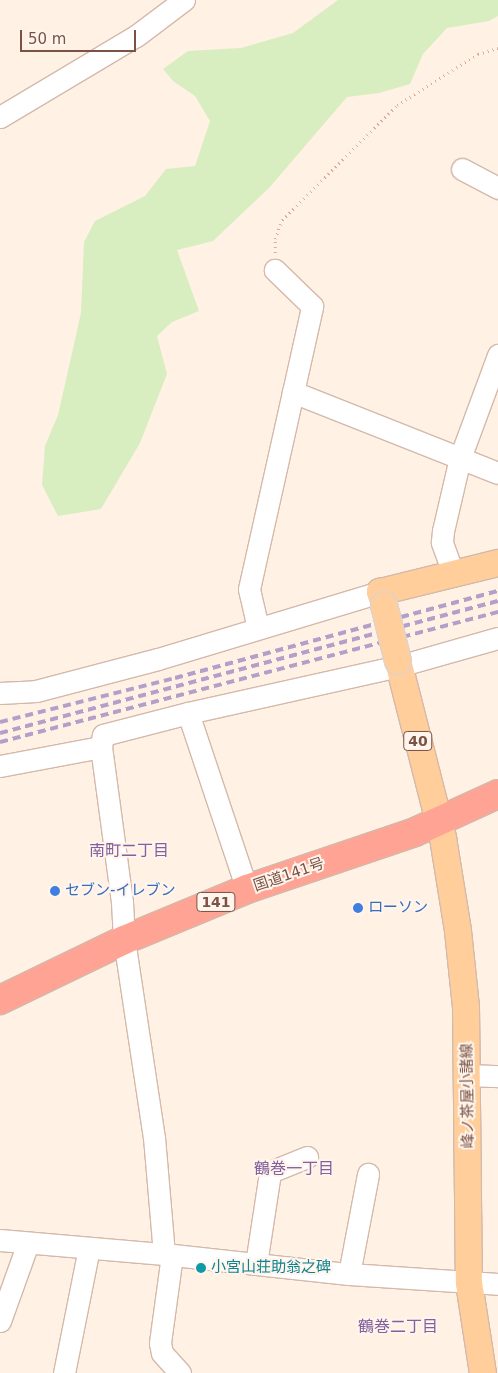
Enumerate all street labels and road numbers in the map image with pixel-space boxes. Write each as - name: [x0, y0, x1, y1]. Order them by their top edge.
- road number: 40: [403, 729, 433, 752]
- street label: 国道141号: [251, 855, 327, 895]
- road number: 141: [196, 890, 236, 914]
- street label: 峰ノ茶屋小諸線: [458, 1043, 478, 1149]

